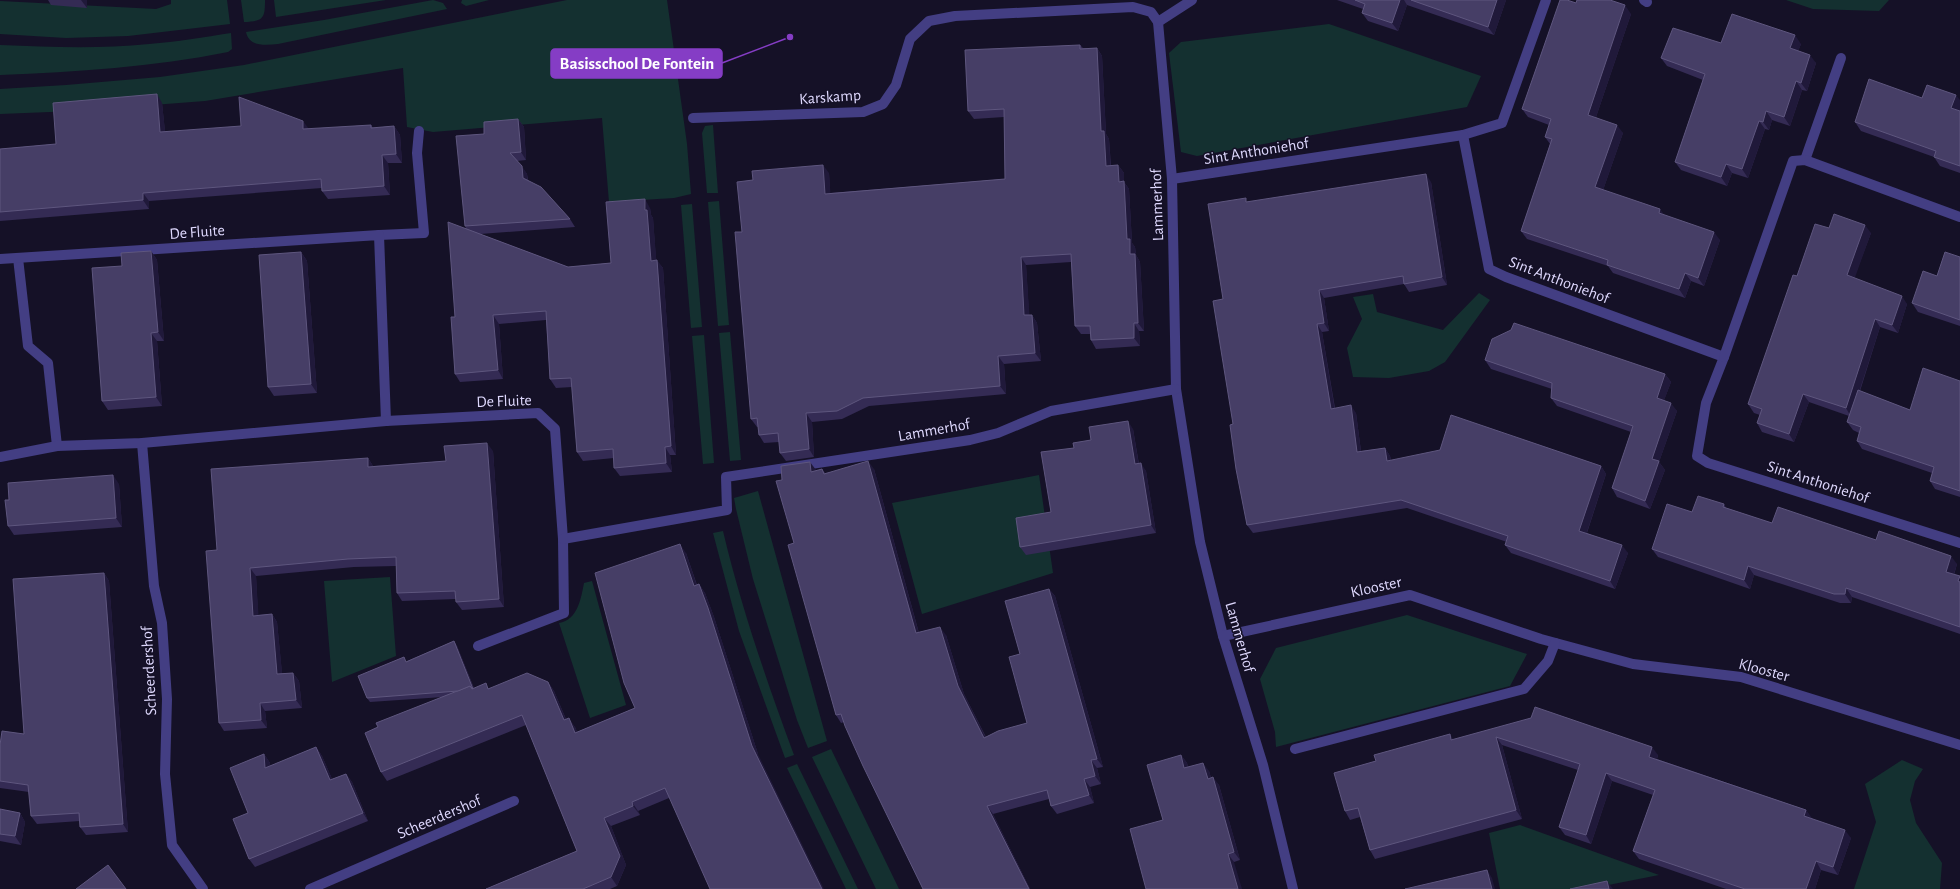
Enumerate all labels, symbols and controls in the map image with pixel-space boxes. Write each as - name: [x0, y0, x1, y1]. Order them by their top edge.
- callout: Basisschool De Fontein: [551, 49, 722, 78]
- text: Basisschool De Fontein: [560, 55, 714, 72]
- street label: Karskamp: [798, 87, 862, 107]
- street label: Sint Anthoniehof: [1202, 135, 1311, 167]
- street label: Lammerhof: [1148, 167, 1166, 242]
- street label: De Fluite: [169, 222, 225, 242]
- street label: Sint Anthoniehof: [1507, 254, 1612, 307]
- street label: De Fluite: [476, 392, 532, 410]
- street label: Lammerhof: [897, 416, 972, 444]
- street label: Sint Anthoniehof: [1765, 458, 1872, 506]
- street label: Klooster: [1349, 574, 1404, 600]
- street label: Lammerhof: [1222, 600, 1258, 675]
- street label: Scheerdershof: [139, 625, 159, 716]
- street label: Klooster: [1737, 656, 1792, 685]
- street label: Scheerdershof: [395, 792, 484, 842]

